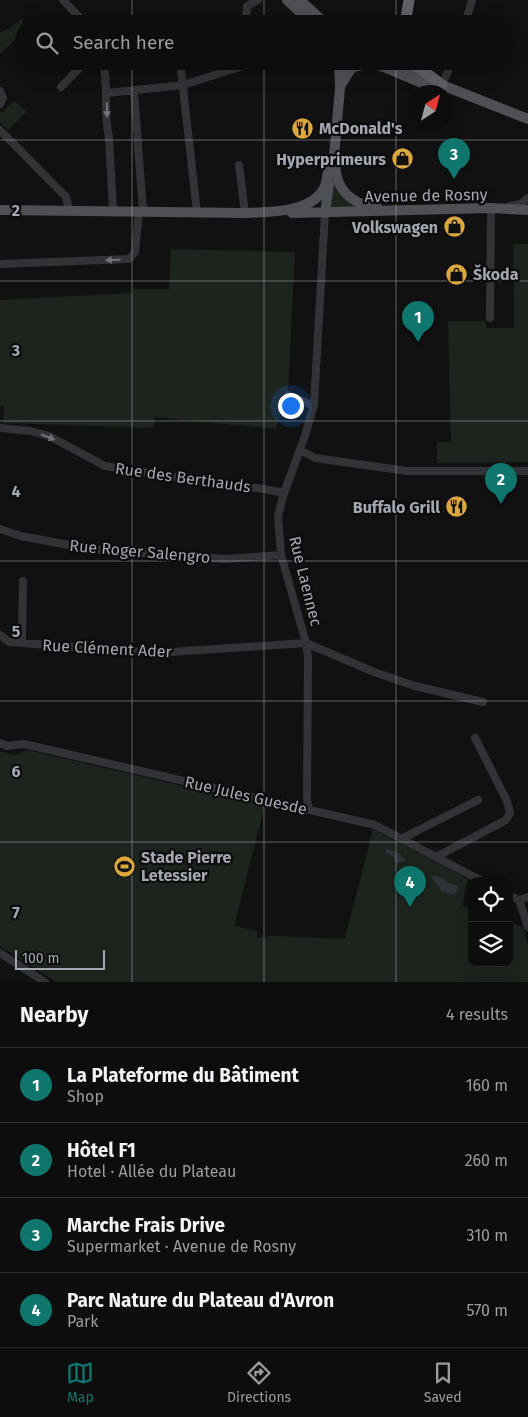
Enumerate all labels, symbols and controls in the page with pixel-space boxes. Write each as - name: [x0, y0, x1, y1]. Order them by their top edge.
- search box: [15, 15, 513, 70]
- icon: search: [33, 29, 61, 57]
- text: Search here: [73, 31, 174, 54]
- north arrow: [408, 85, 453, 130]
- one-way arrow: [103, 102, 111, 118]
- restaurant icon: McDonald's: [291, 116, 315, 140]
- place label: McDonald's: [319, 119, 403, 138]
- pin: 3: [438, 138, 470, 179]
- shop icon: Hyperprimeurs: [390, 147, 414, 171]
- place label: Hyperprimeurs: [276, 150, 386, 169]
- street label: Avenue de Rosny: [364, 185, 488, 206]
- text: 2: [12, 201, 20, 220]
- shop icon: Volkswagen: [442, 215, 466, 239]
- place label: Volkswagen: [351, 218, 438, 237]
- one-way arrow: [105, 256, 121, 264]
- shop icon: Škoda: [445, 262, 469, 286]
- place label: Škoda: [473, 264, 519, 284]
- pin: 1: [402, 301, 434, 342]
- text: 3: [11, 341, 20, 360]
- your location: [278, 393, 304, 419]
- one-way arrow: [41, 433, 56, 441]
- street label: Rue des Berthauds: [114, 459, 252, 496]
- pin: 2: [485, 463, 517, 504]
- text: 4: [11, 482, 21, 501]
- restaurant icon: Buffalo Grill: [444, 495, 468, 519]
- place label: Buffalo Grill: [353, 498, 440, 517]
- street label: Rue Laennec: [285, 534, 326, 629]
- street label: Rue Roger Salengro: [69, 536, 211, 567]
- text: 5: [12, 622, 21, 641]
- street label: Rue Clément Ader: [42, 636, 173, 661]
- text: 6: [11, 762, 21, 781]
- street label: Rue Jules Guesde: [183, 772, 309, 819]
- place label: Stade Pierre Letessier: [141, 848, 231, 885]
- sports icon: Stade Pierre Letessier: [113, 854, 137, 878]
- pin: 4: [394, 866, 426, 907]
- map controls: [468, 877, 513, 967]
- button: locate: [468, 877, 513, 922]
- text: 7: [12, 903, 20, 922]
- button: layers: [468, 922, 513, 967]
- scale bar: [15, 947, 105, 970]
- text: 100 m: [22, 950, 59, 967]
- text: Nearby: [20, 1002, 88, 1028]
- text: 4 results: [446, 1005, 508, 1024]
- text: La Plateforme du Bâtiment: [67, 1064, 299, 1087]
- text: 1: [32, 1076, 40, 1095]
- text: 160 m: [466, 1076, 508, 1095]
- text: Shop: [67, 1087, 104, 1106]
- text: Hôtel F1: [67, 1139, 136, 1162]
- text: 2: [32, 1151, 40, 1170]
- text: 260 m: [465, 1151, 508, 1170]
- text: Hotel · Allée du Plateau: [67, 1162, 236, 1181]
- text: Marche Frais Drive: [67, 1214, 225, 1237]
- text: 3: [32, 1226, 40, 1245]
- text: 310 m: [467, 1226, 508, 1245]
- text: Supermarket · Avenue de Rosny: [67, 1237, 296, 1256]
- text: Parc Nature du Plateau d'Avron: [67, 1289, 334, 1312]
- text: 4: [31, 1301, 41, 1320]
- text: 570 m: [467, 1301, 508, 1320]
- text: Park: [67, 1312, 99, 1331]
- tab: Map: [66, 1359, 94, 1406]
- tab: Directions: [227, 1359, 291, 1406]
- tab: Saved: [424, 1359, 462, 1406]

